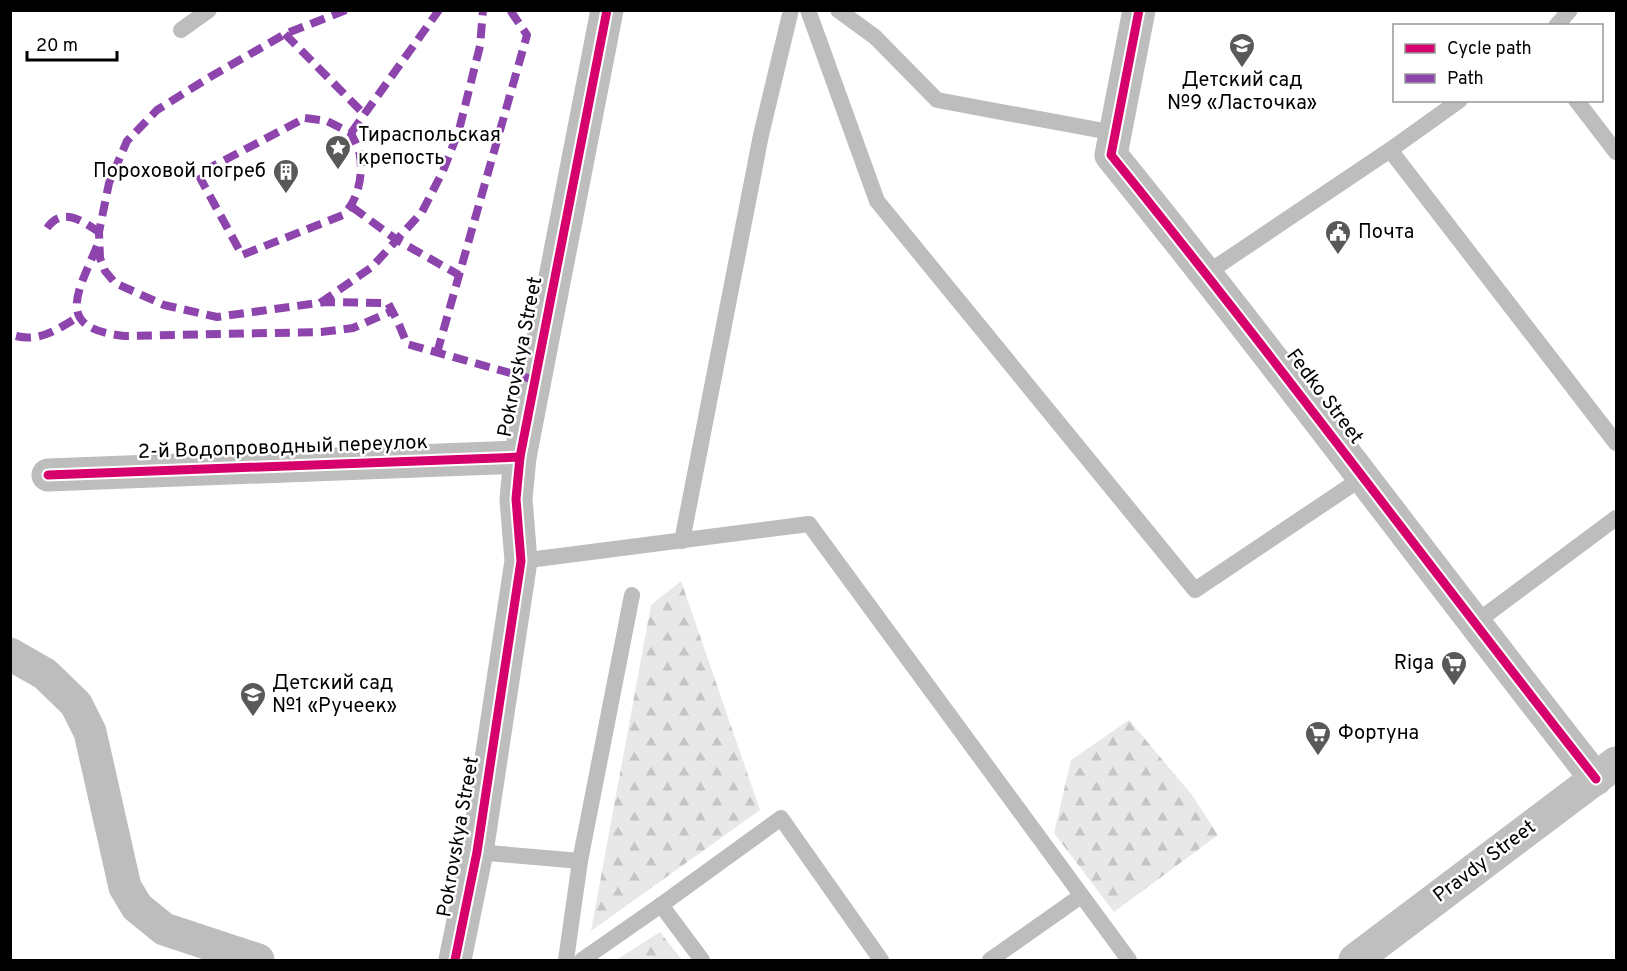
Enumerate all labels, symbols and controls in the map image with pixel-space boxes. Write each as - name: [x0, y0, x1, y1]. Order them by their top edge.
- scale bar: [27, 24, 117, 62]
- legend: [1393, 24, 1603, 102]
- school or university icon: Детский сад №9 «Ласточка»: [1227, 31, 1257, 69]
- text: 20 m: [36, 35, 78, 58]
- text: Cycle path: [1447, 38, 1532, 61]
- place label: Детский сад №9 «Ласточка»: [1167, 68, 1317, 117]
- text: Path: [1447, 68, 1484, 91]
- place label: Тираспольская крепость: [358, 123, 501, 172]
- place icon: Тираспольская крепость: [323, 133, 353, 171]
- building icon: Пороховой погреб: [271, 157, 301, 195]
- place label: Пороховой погреб: [93, 159, 266, 185]
- public building icon: Почта: [1323, 218, 1353, 256]
- place label: Почта: [1358, 220, 1414, 246]
- street label: Pokrovskya Street: [493, 275, 549, 439]
- street label: Fedko Street: [1280, 344, 1368, 450]
- street label: 2-й Водопроводный переулок: [137, 430, 429, 466]
- supermarket icon: Riga: [1439, 649, 1469, 687]
- place label: Riga: [1394, 651, 1434, 677]
- place label: Детский сад №1 «Ручеек»: [272, 671, 397, 720]
- school or university icon: Детский сад №1 «Ручеек»: [238, 680, 268, 718]
- supermarket icon: Фортуна: [1303, 719, 1333, 757]
- place label: Фортуна: [1338, 721, 1419, 747]
- street label: Pokrovskya Street: [432, 755, 486, 919]
- street label: Pravdy Street: [1428, 815, 1542, 909]

